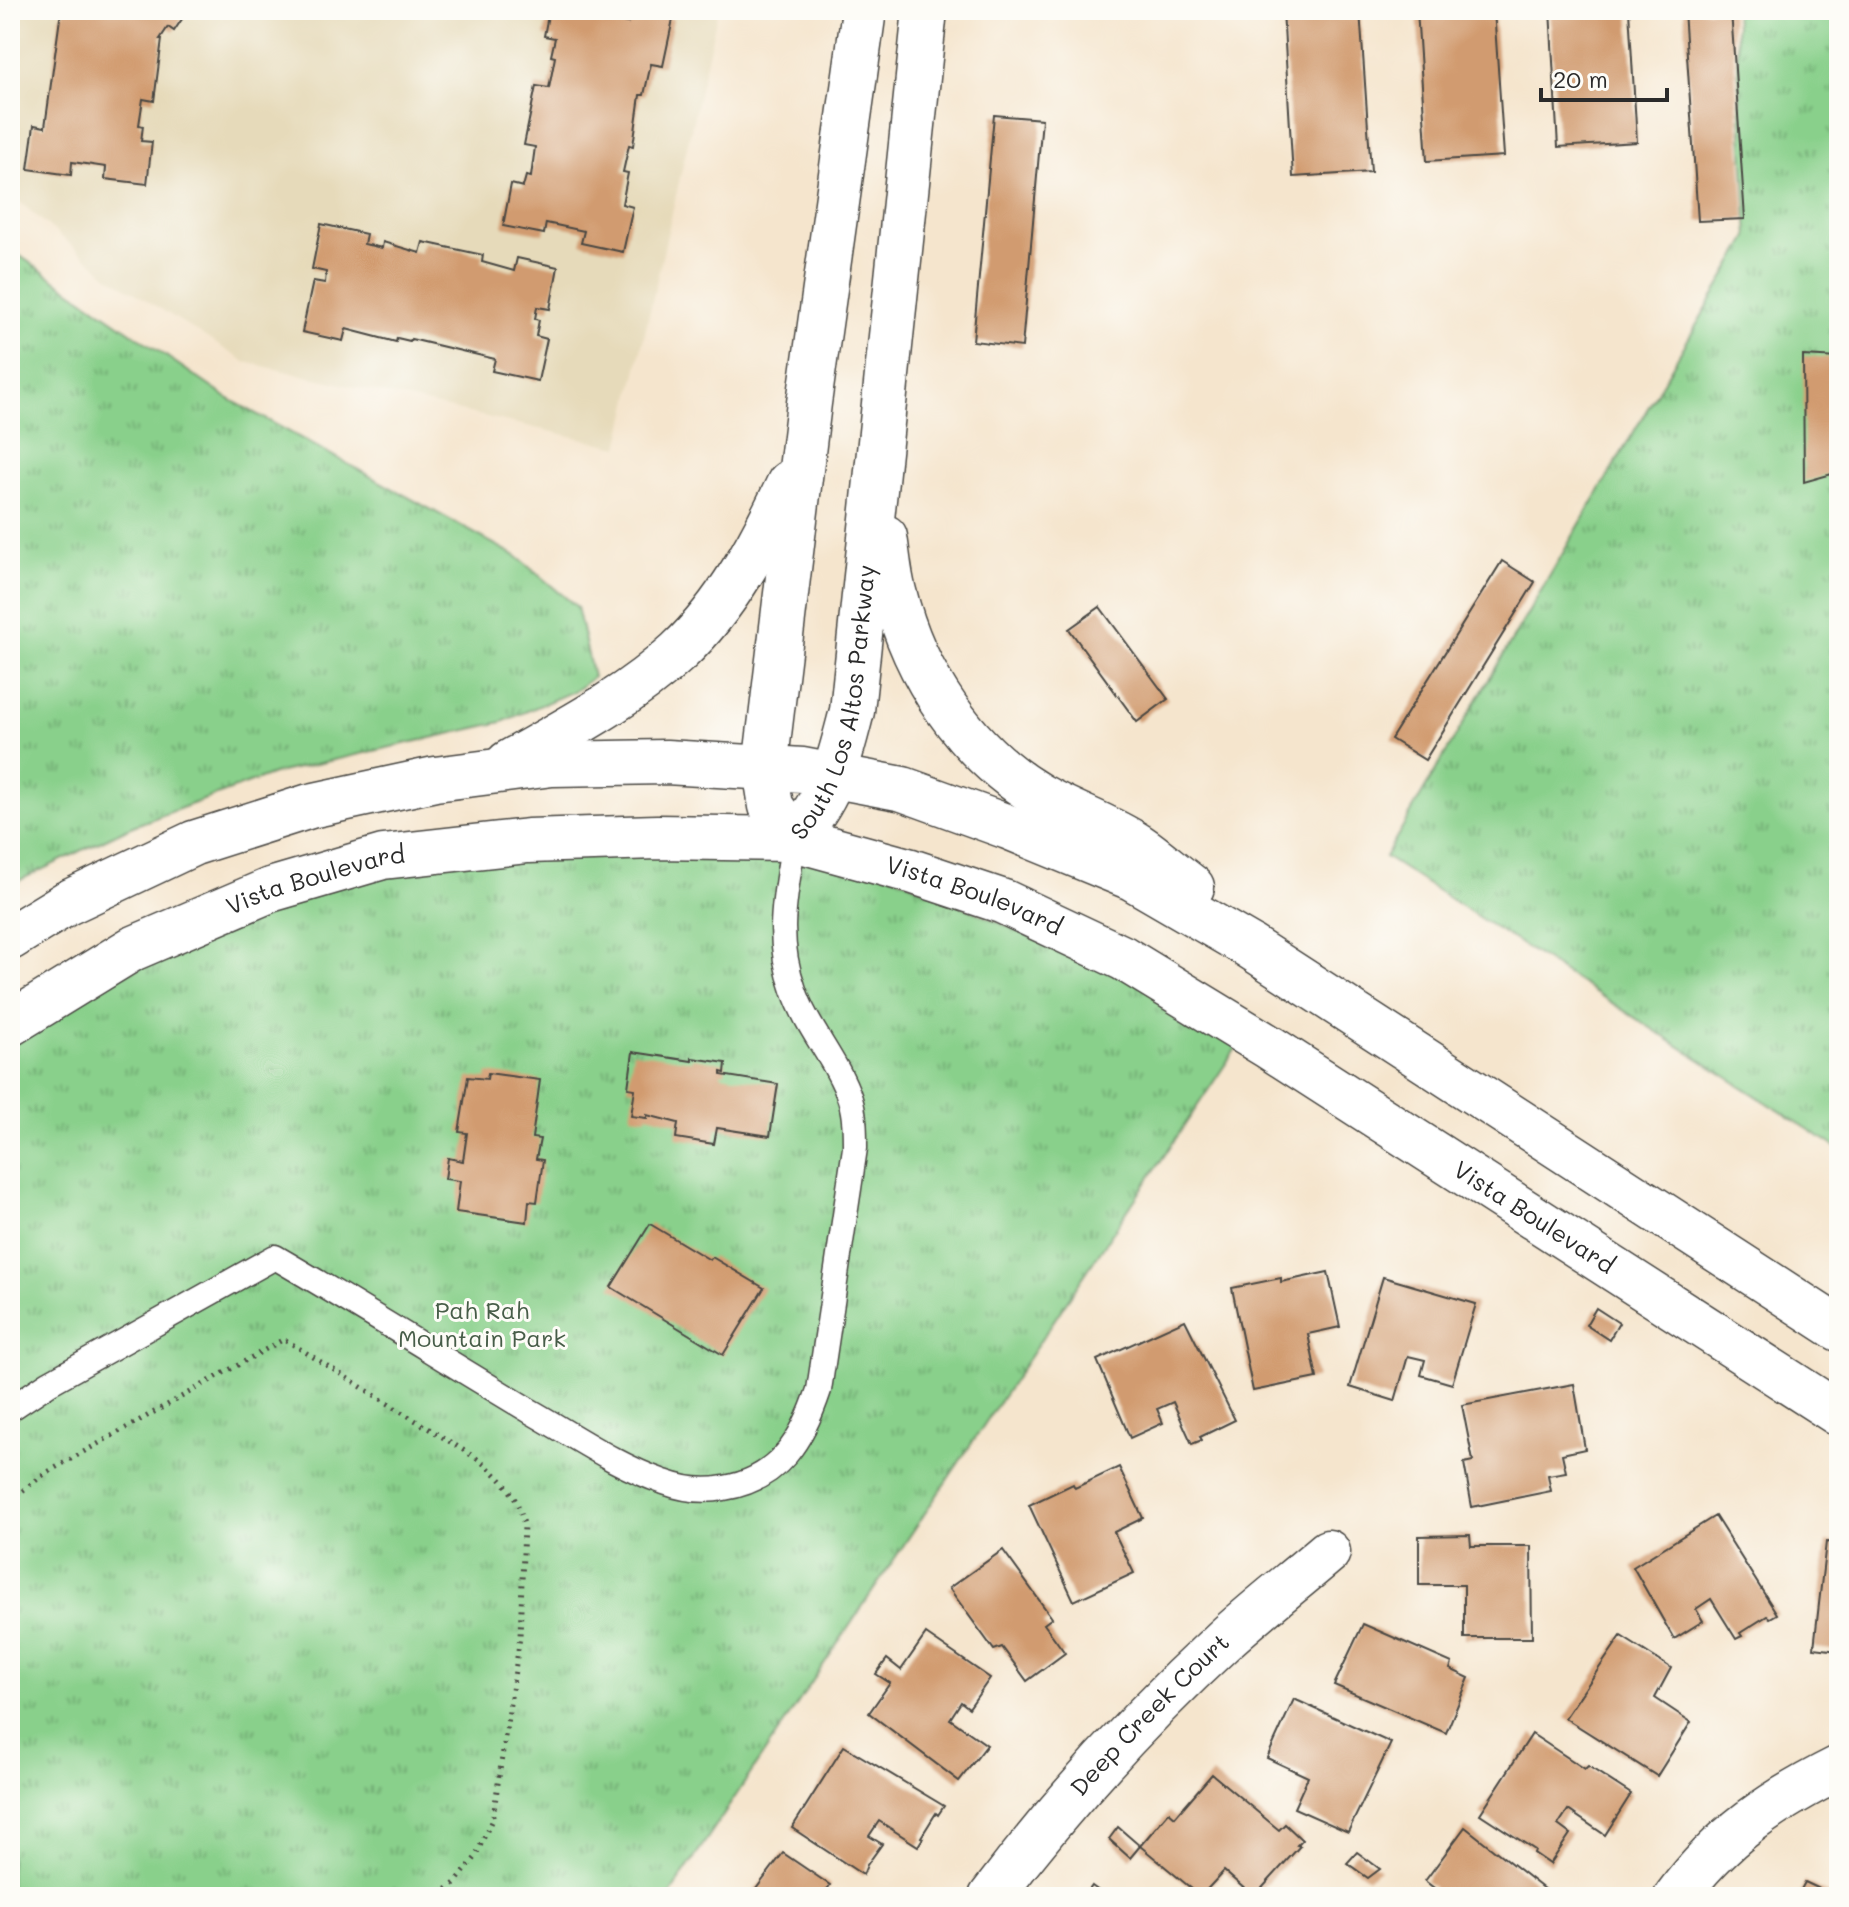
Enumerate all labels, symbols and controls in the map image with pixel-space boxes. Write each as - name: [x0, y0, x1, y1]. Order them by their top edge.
- scale bar: [1541, 52, 1667, 102]
- text: 20 m: [1553, 63, 1608, 94]
- street label: South Los Altos Parkway: [783, 563, 881, 845]
- street label: Vista Boulevard: [221, 838, 406, 921]
- street label: Vista Boulevard: [883, 848, 1068, 941]
- street label: Vista Boulevard: [1448, 1153, 1621, 1280]
- park label: Pah Rah Mountain Park: [398, 1294, 566, 1353]
- street label: Deep Creek Court: [1063, 1626, 1235, 1802]

